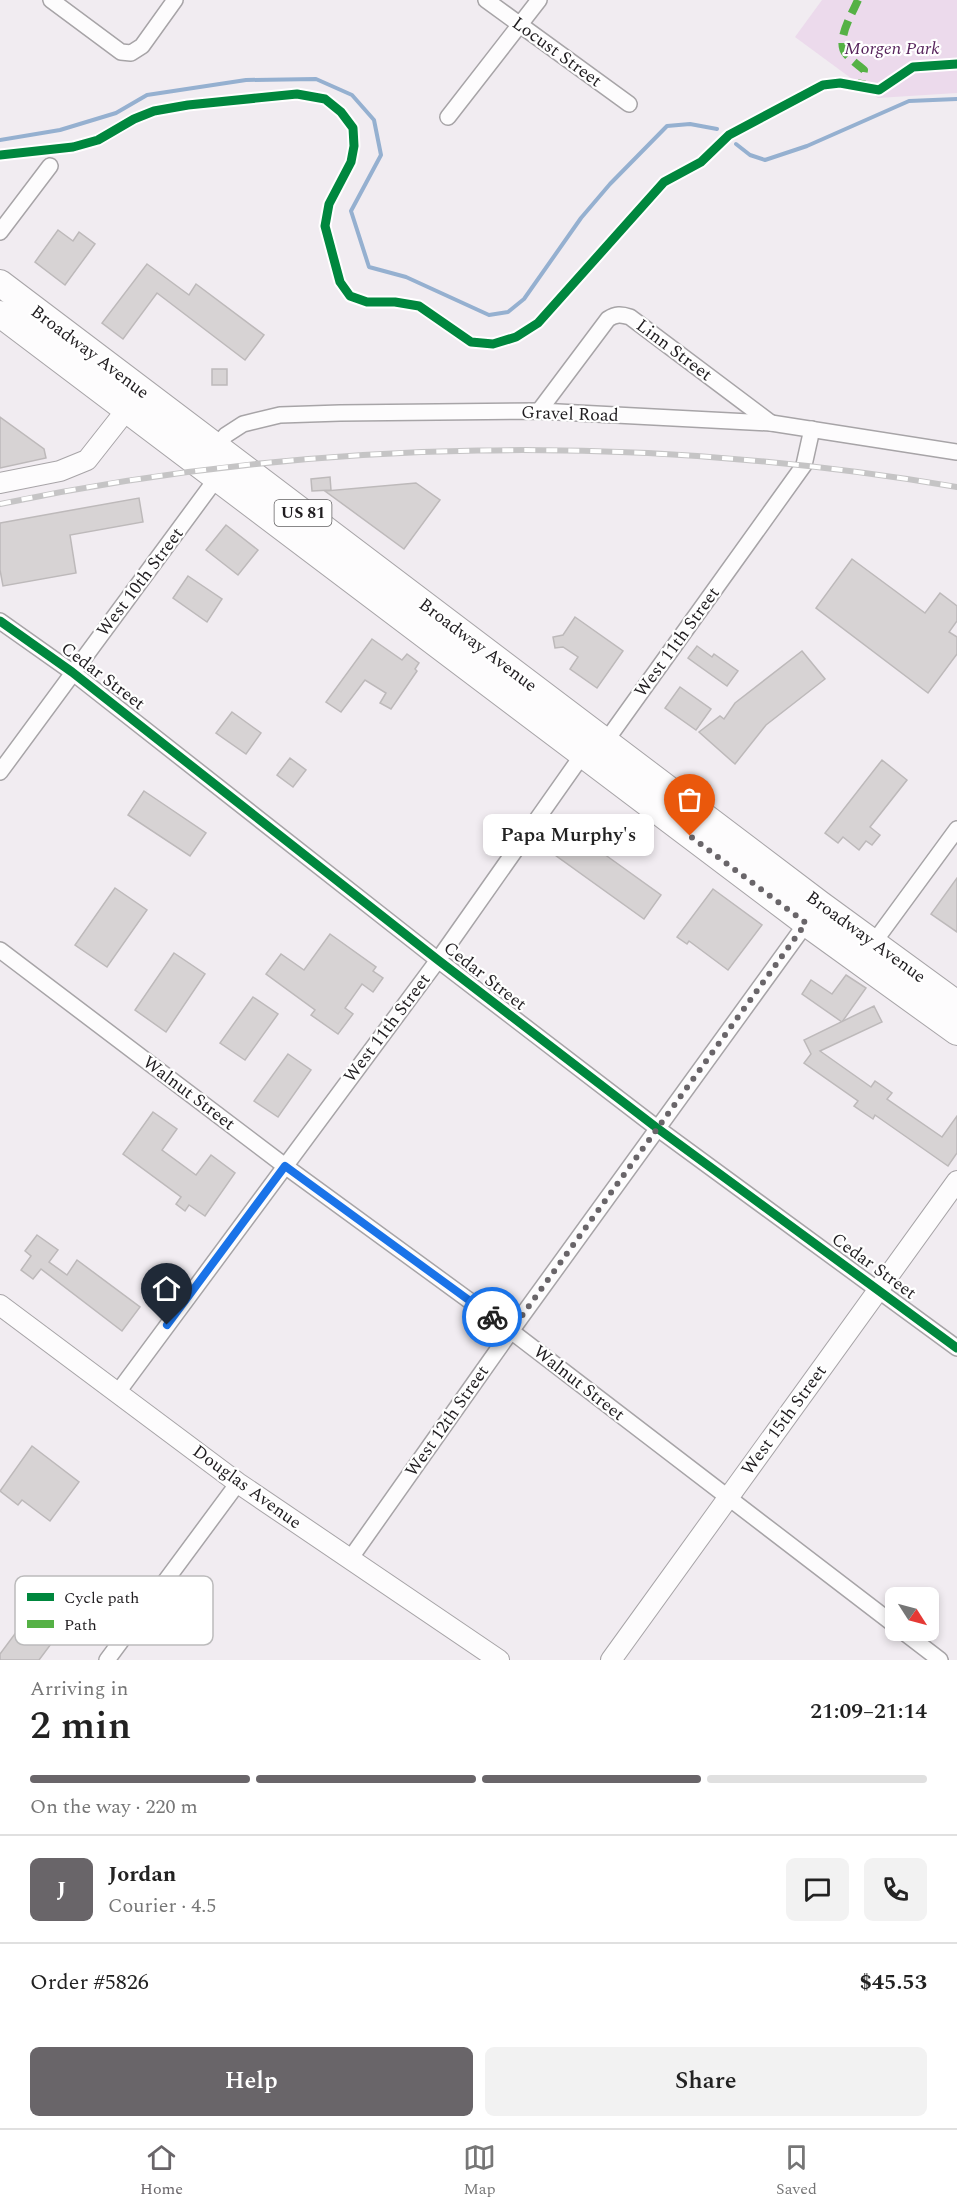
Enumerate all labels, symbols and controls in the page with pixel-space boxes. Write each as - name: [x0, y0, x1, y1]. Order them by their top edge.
- street label: Locust Street: [506, 10, 608, 94]
- park label: Morgen Park: [844, 35, 940, 62]
- street label: Broadway Avenue: [25, 298, 155, 406]
- street label: Linn Street: [630, 312, 718, 388]
- street label: Gravel Road: [521, 399, 619, 429]
- road number: US 81: [274, 500, 332, 526]
- street label: West 10th Street: [90, 522, 190, 642]
- street label: West 11th Street: [628, 581, 726, 703]
- street label: Broadway Avenue: [413, 591, 543, 699]
- street label: Cedar Street: [55, 635, 151, 717]
- pin: [664, 774, 715, 836]
- icon: bag: [673, 783, 706, 816]
- callout: Papa Murphy's: [483, 815, 654, 857]
- text: Papa Murphy's: [500, 820, 637, 850]
- street label: Broadway Avenue: [800, 884, 932, 990]
- street label: Cedar Street: [437, 935, 533, 1017]
- street label: West 11th Street: [337, 968, 437, 1088]
- street label: Walnut Street: [137, 1049, 241, 1137]
- street label: Cedar Street: [826, 1226, 922, 1306]
- pin: [141, 1263, 192, 1325]
- icon: home: [150, 1272, 183, 1305]
- courier: [462, 1287, 522, 1347]
- icon: bike: [476, 1301, 509, 1334]
- street label: Walnut Street: [527, 1339, 631, 1427]
- street label: West 15th Street: [735, 1359, 833, 1481]
- street label: West 12th Street: [398, 1360, 496, 1482]
- street label: Douglas Avenue: [187, 1438, 307, 1536]
- legend: [15, 1576, 213, 1645]
- text: Cycle path: [64, 1586, 139, 1610]
- north arrow: [885, 1587, 939, 1641]
- map controls: [885, 1587, 939, 1641]
- text: Path: [64, 1613, 97, 1637]
- text: Arriving in: [30, 1674, 128, 1704]
- text: 21:09–21:14: [810, 1695, 927, 1728]
- text: 2 min: [30, 1697, 131, 1756]
- text: On the way · 220 m: [30, 1792, 198, 1822]
- text: Jordan: [108, 1858, 176, 1891]
- button: chat: [786, 1858, 849, 1921]
- button: phone: [864, 1858, 927, 1921]
- text: J: [57, 1873, 66, 1906]
- text: Courier · 4.5: [108, 1891, 216, 1921]
- text: Order #5826: [30, 1966, 149, 1999]
- text: $45.53: [859, 1966, 927, 1999]
- button: Help: [30, 2047, 473, 2116]
- button: Share: [485, 2047, 927, 2116]
- tab: Home: [140, 2141, 183, 2201]
- tab: Map: [463, 2141, 496, 2201]
- tab: Saved: [776, 2141, 817, 2201]

